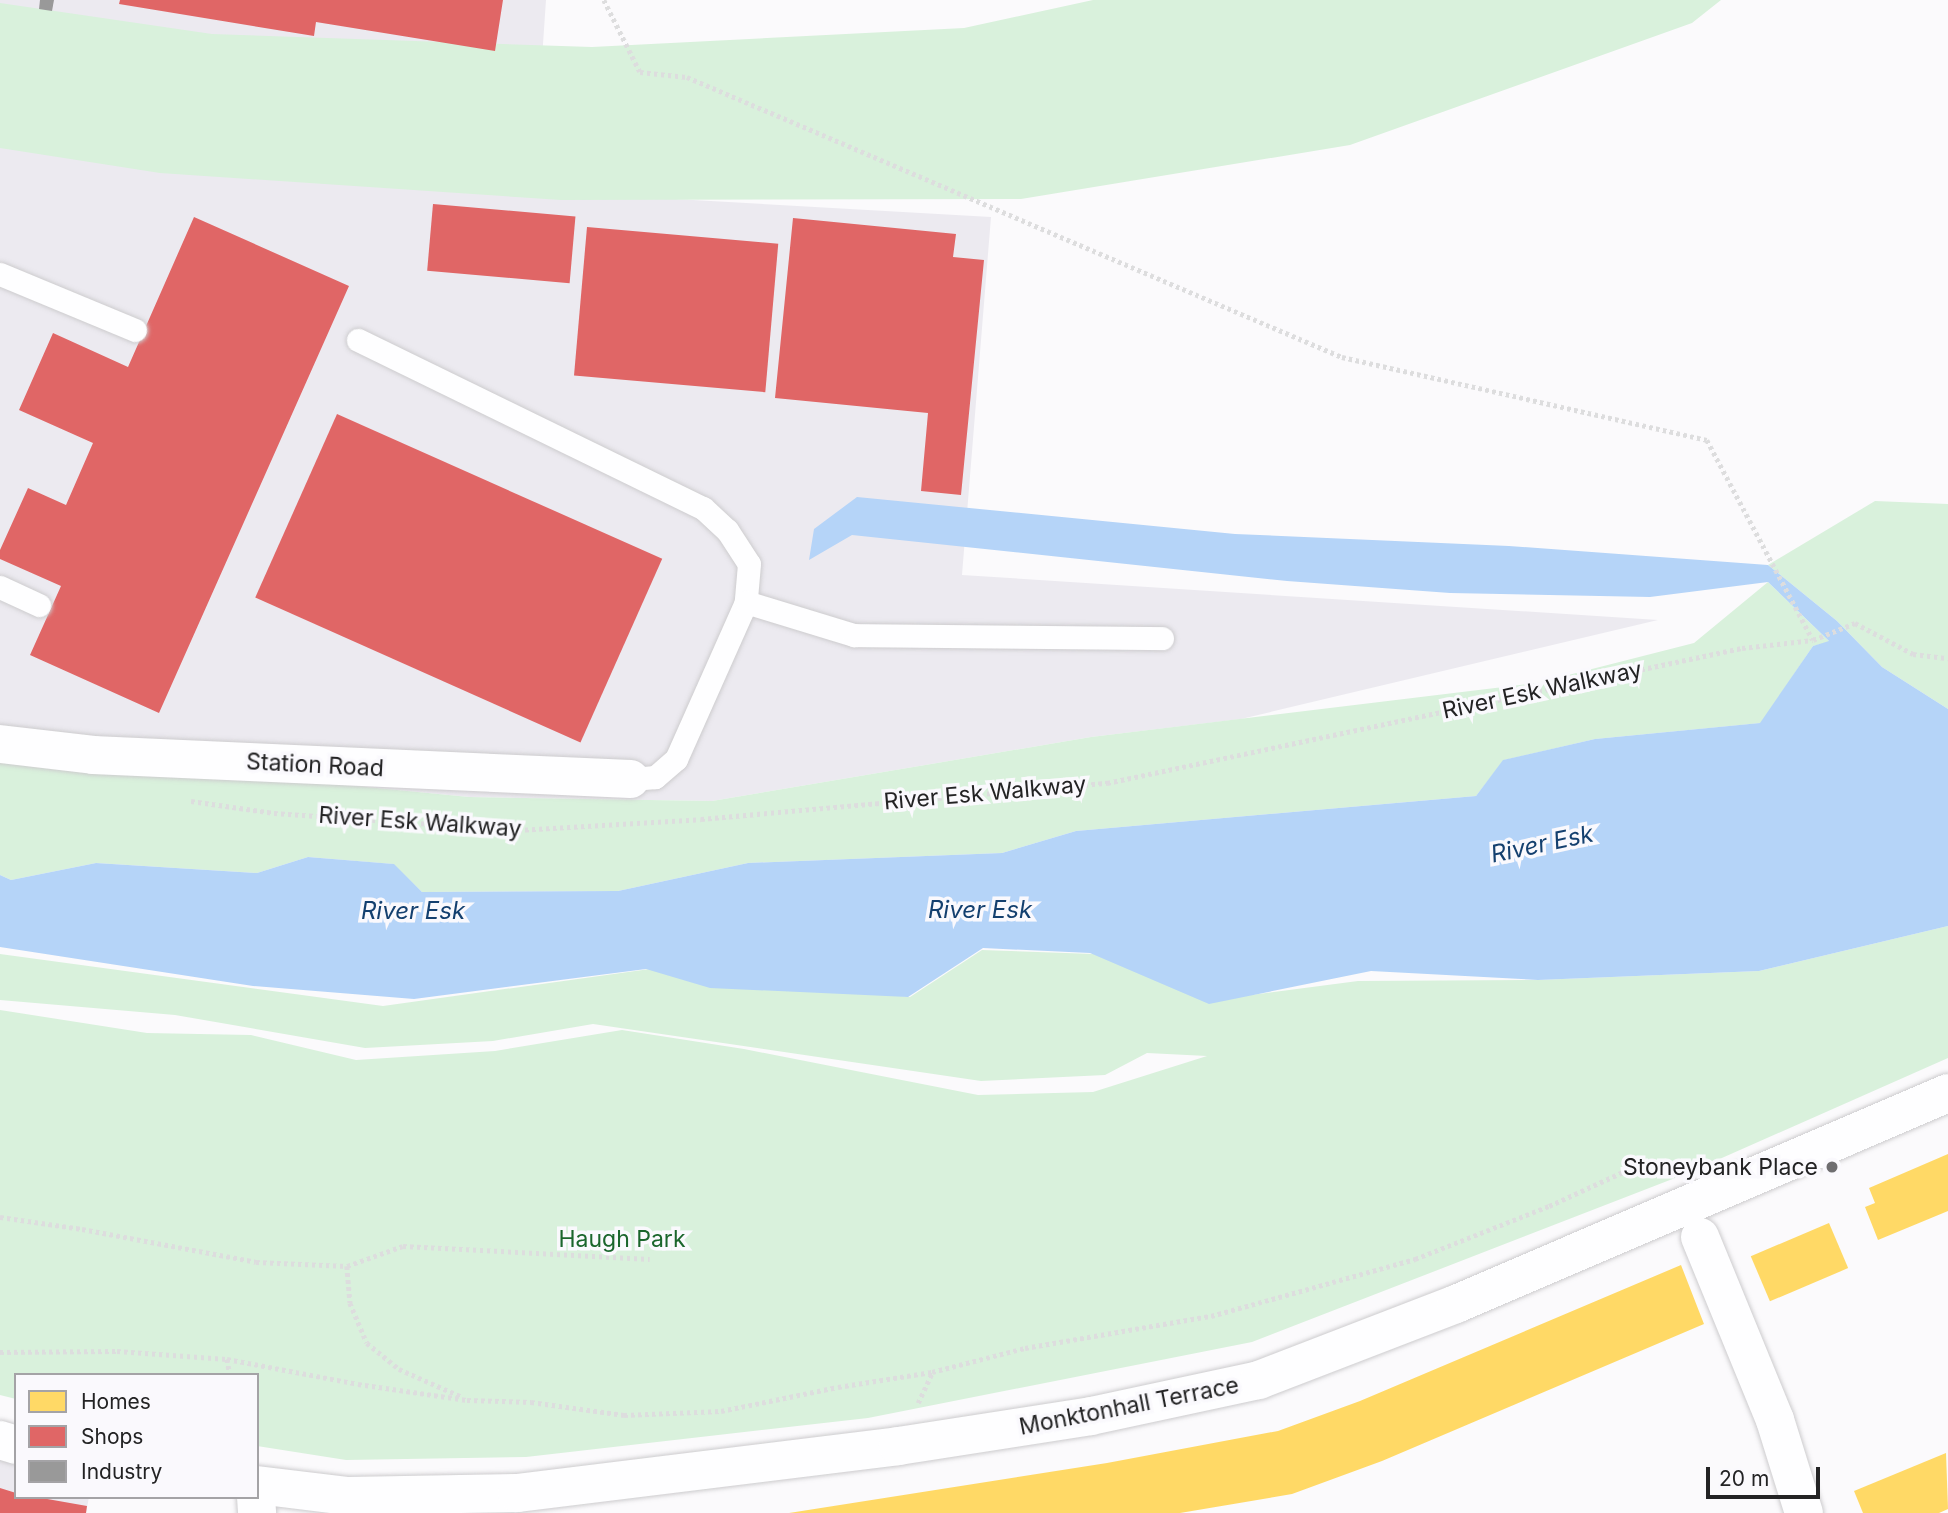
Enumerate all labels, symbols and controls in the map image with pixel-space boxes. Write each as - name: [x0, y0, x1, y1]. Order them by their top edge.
- street label: River Esk Walkway: [1440, 655, 1644, 725]
- street label: Station Road: [246, 748, 384, 782]
- street label: River Esk Walkway: [882, 770, 1088, 816]
- street label: River Esk Walkway: [318, 801, 522, 843]
- water label: River Esk: [1488, 819, 1596, 869]
- water label: River Esk: [928, 896, 1032, 924]
- water label: River Esk: [361, 897, 465, 925]
- place label: Stoneybank Place: [1623, 1153, 1818, 1181]
- marker: Stoneybank Place: [1824, 1159, 1840, 1175]
- park label: Haugh Park: [558, 1225, 686, 1253]
- street label: Monktonhall Terrace: [1017, 1371, 1241, 1441]
- legend: [14, 1373, 259, 1499]
- text: Homes: [81, 1389, 151, 1414]
- text: Shops: [81, 1424, 143, 1449]
- scale bar: [1710, 1454, 1824, 1498]
- text: Industry: [81, 1459, 162, 1484]
- text: 20 m: [1719, 1466, 1769, 1491]

